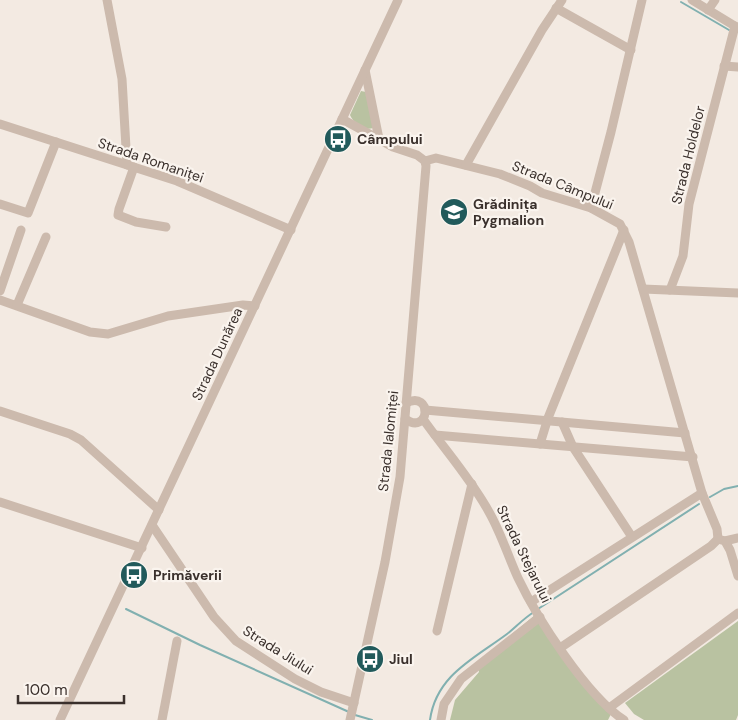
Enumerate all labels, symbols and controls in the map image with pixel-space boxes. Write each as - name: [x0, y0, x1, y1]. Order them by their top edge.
- street label: Strada Holdelor: [667, 104, 709, 206]
- bus stop icon: Câmpului: [323, 124, 353, 154]
- place label: Câmpului: [357, 130, 423, 148]
- street label: Strada Romaniței: [96, 133, 206, 187]
- street label: Strada Câmpului: [510, 156, 616, 214]
- place label: Grădinița Pygmalion: [473, 195, 544, 229]
- school or university icon: Grădinița Pygmalion: [439, 197, 469, 227]
- street label: Strada Dunărea: [188, 305, 246, 403]
- street label: Strada Ialomiței: [374, 390, 402, 492]
- street label: Strada Stejarului: [493, 502, 555, 606]
- bus stop icon: Primăverii: [119, 560, 149, 590]
- place label: Primăverii: [153, 566, 222, 584]
- street label: Strada Jiului: [240, 621, 316, 679]
- bus stop icon: Jiul: [355, 644, 385, 674]
- place label: Jiul: [389, 650, 413, 668]
- scale bar: [18, 672, 124, 704]
- text: 100 m: [25, 680, 68, 700]

